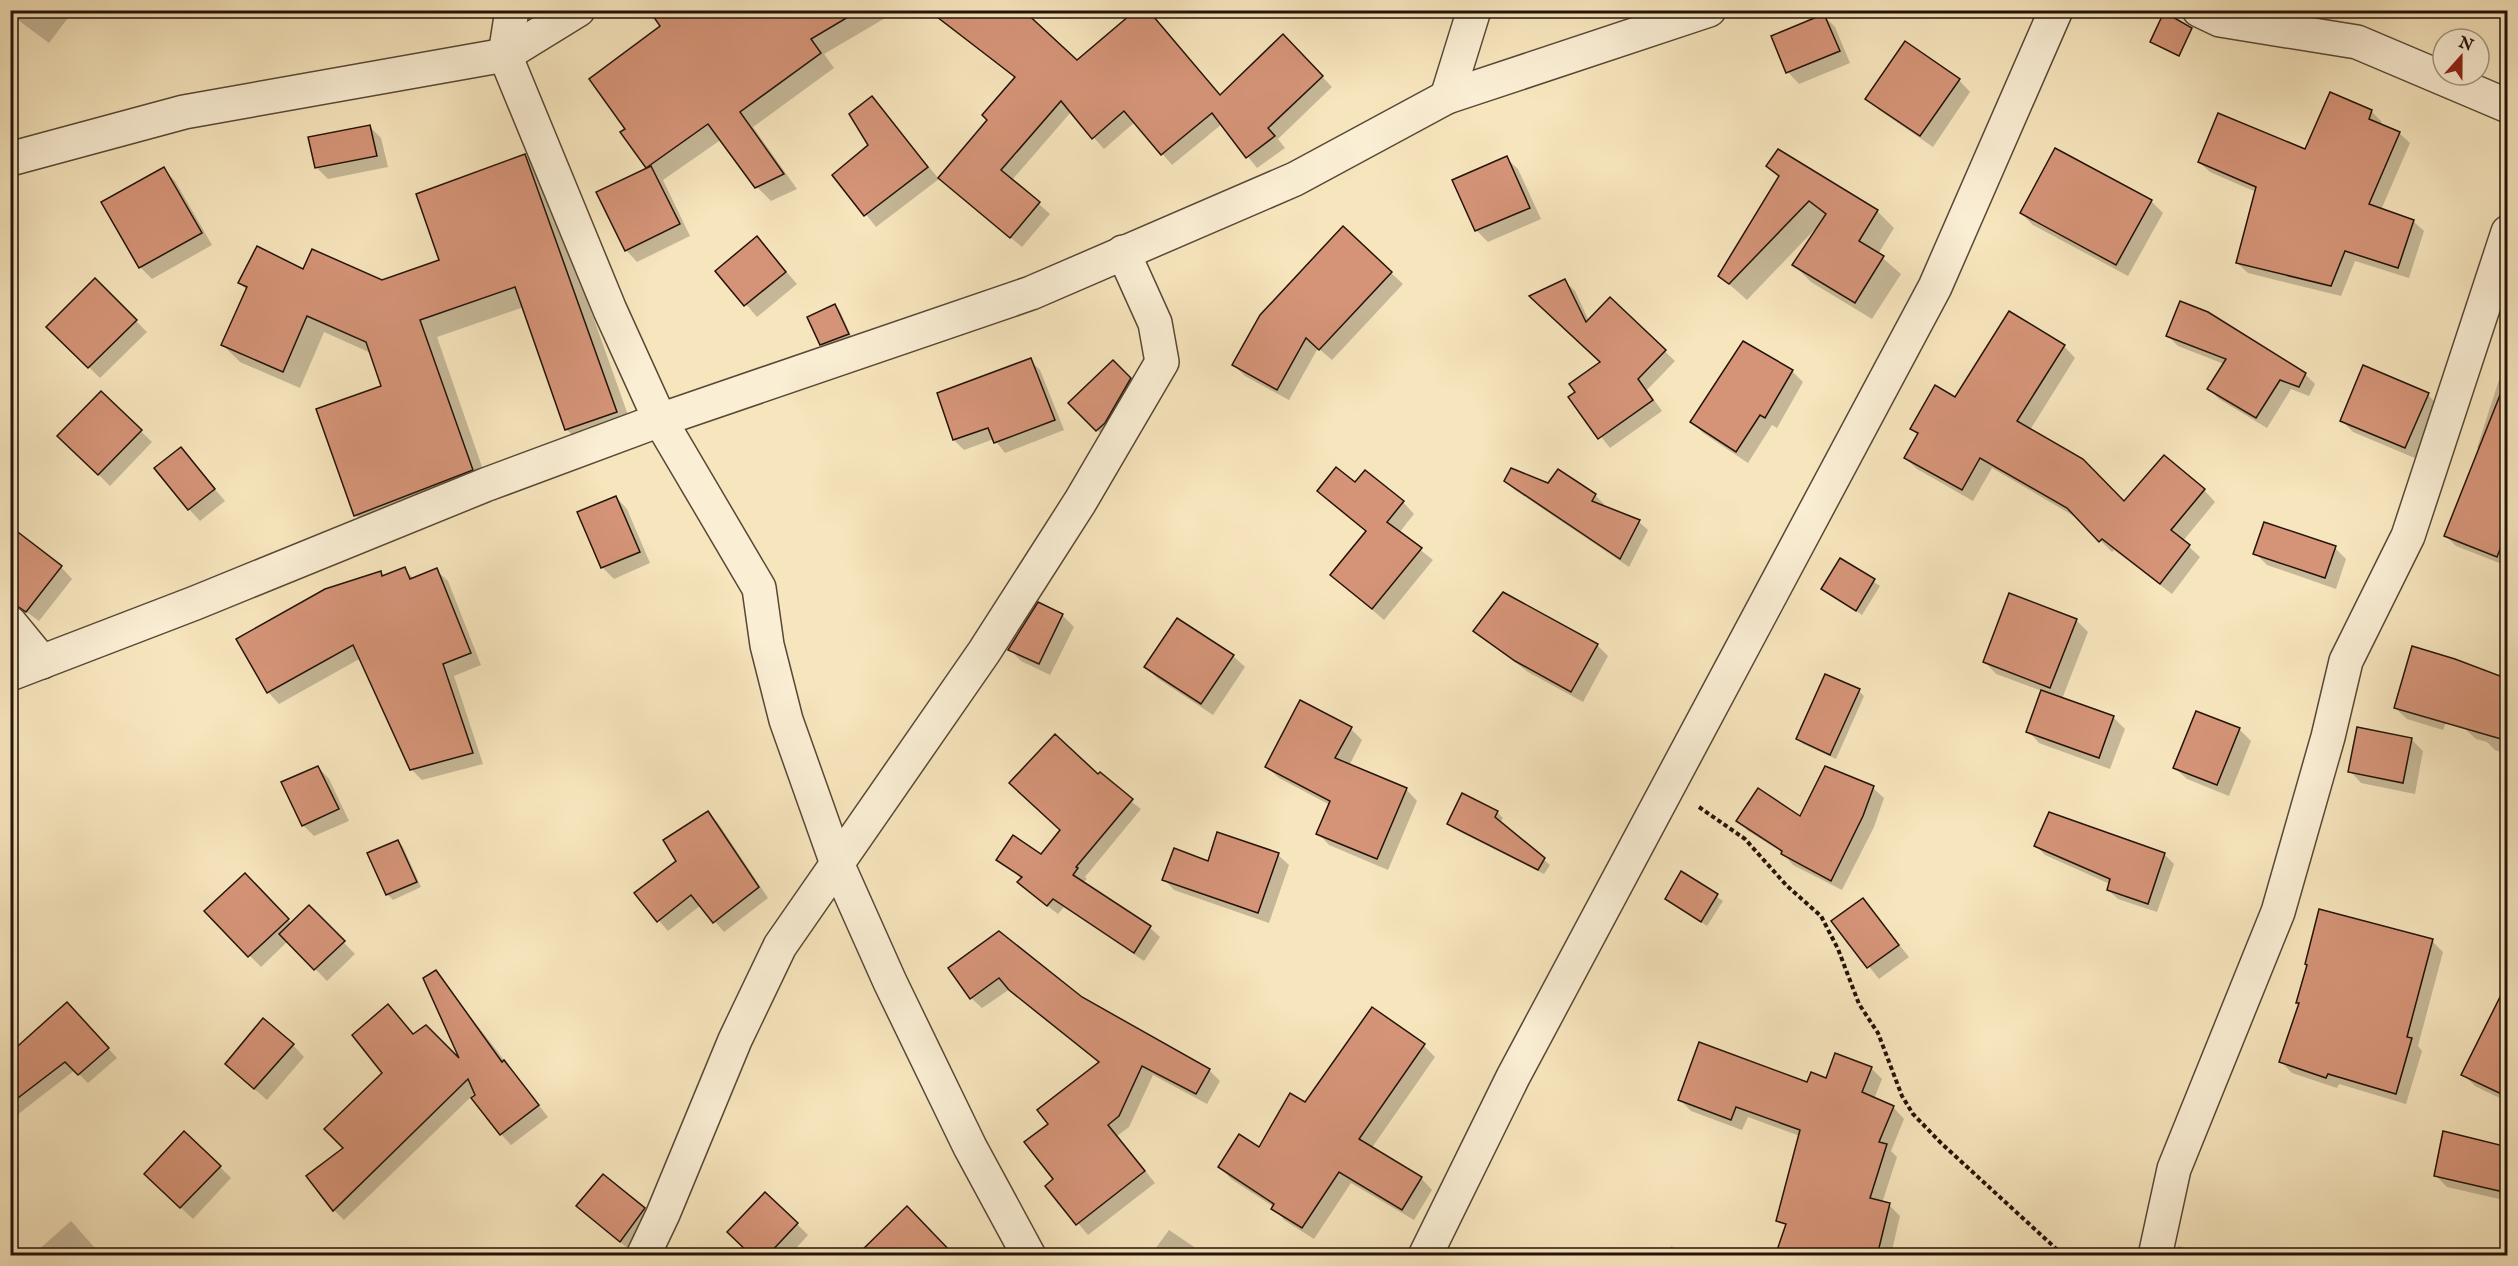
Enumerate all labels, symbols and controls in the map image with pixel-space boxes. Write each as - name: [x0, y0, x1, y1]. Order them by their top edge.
- north arrow: [2431, 27, 2491, 87]
- text: N: [2455, 33, 2476, 57]

